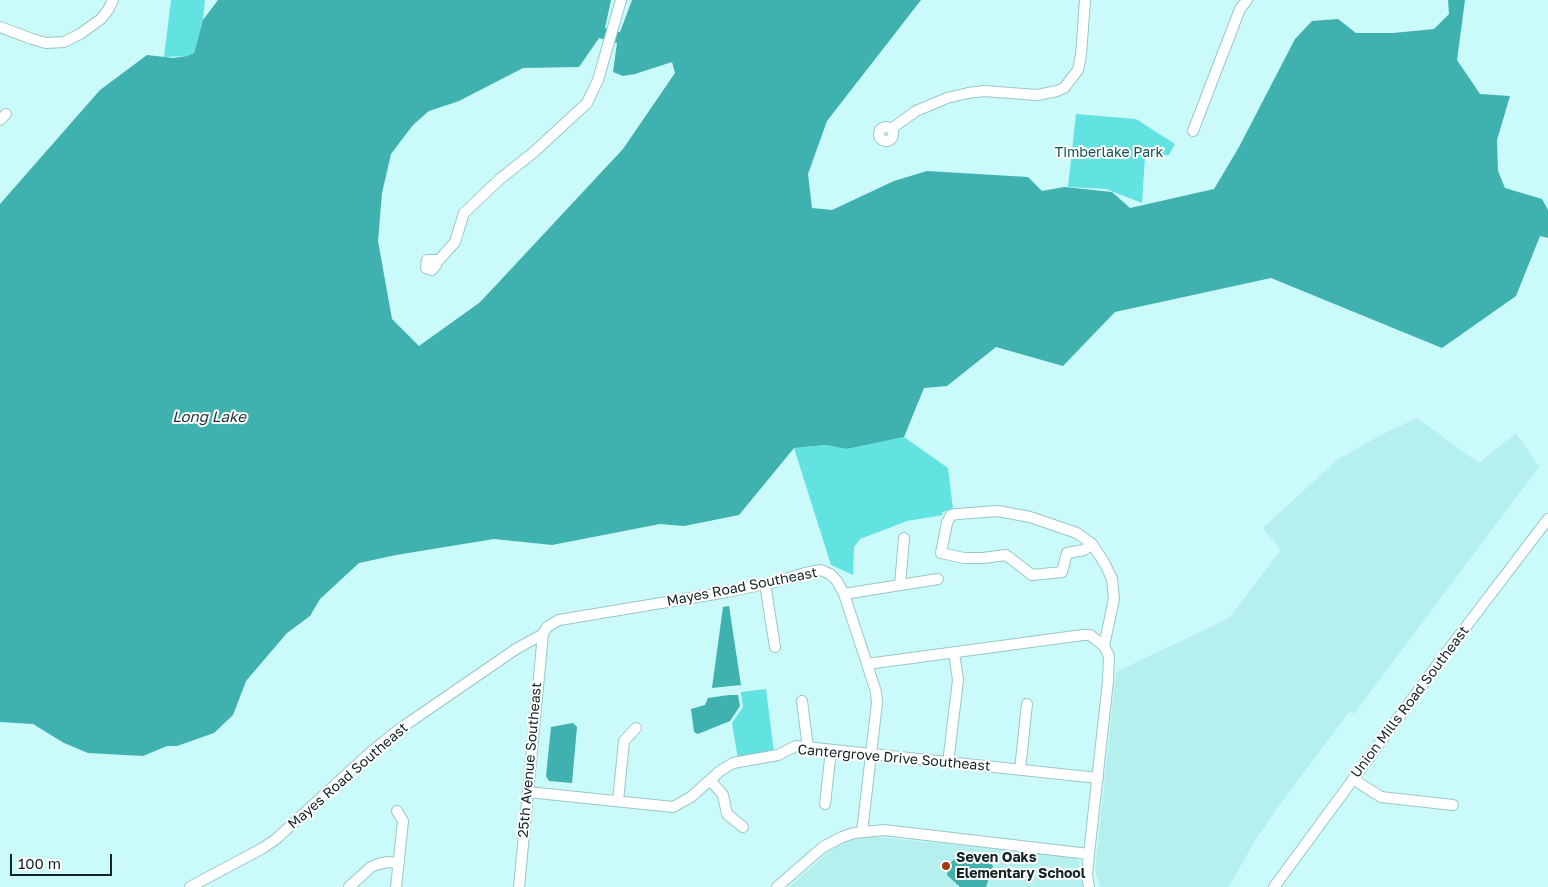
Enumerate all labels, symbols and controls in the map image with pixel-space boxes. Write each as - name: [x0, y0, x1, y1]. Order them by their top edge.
- park label: Timberlake Park: [1055, 145, 1163, 161]
- water label: Long Lake: [172, 408, 246, 426]
- street label: Mayes Road Southeast: [665, 564, 819, 610]
- street label: Union Mills Road Southeast: [1347, 623, 1473, 781]
- street label: 25th Avenue Southeast: [515, 682, 545, 838]
- street label: Mayes Road Southeast: [285, 719, 411, 833]
- street label: Cantergrove Drive Southeast: [797, 741, 991, 775]
- scale bar: [12, 844, 115, 876]
- place label: Seven Oaks Elementary School: [956, 850, 1085, 882]
- text: 100 m: [18, 854, 61, 872]
- marker: Seven Oaks Elementary School: [940, 860, 952, 872]

